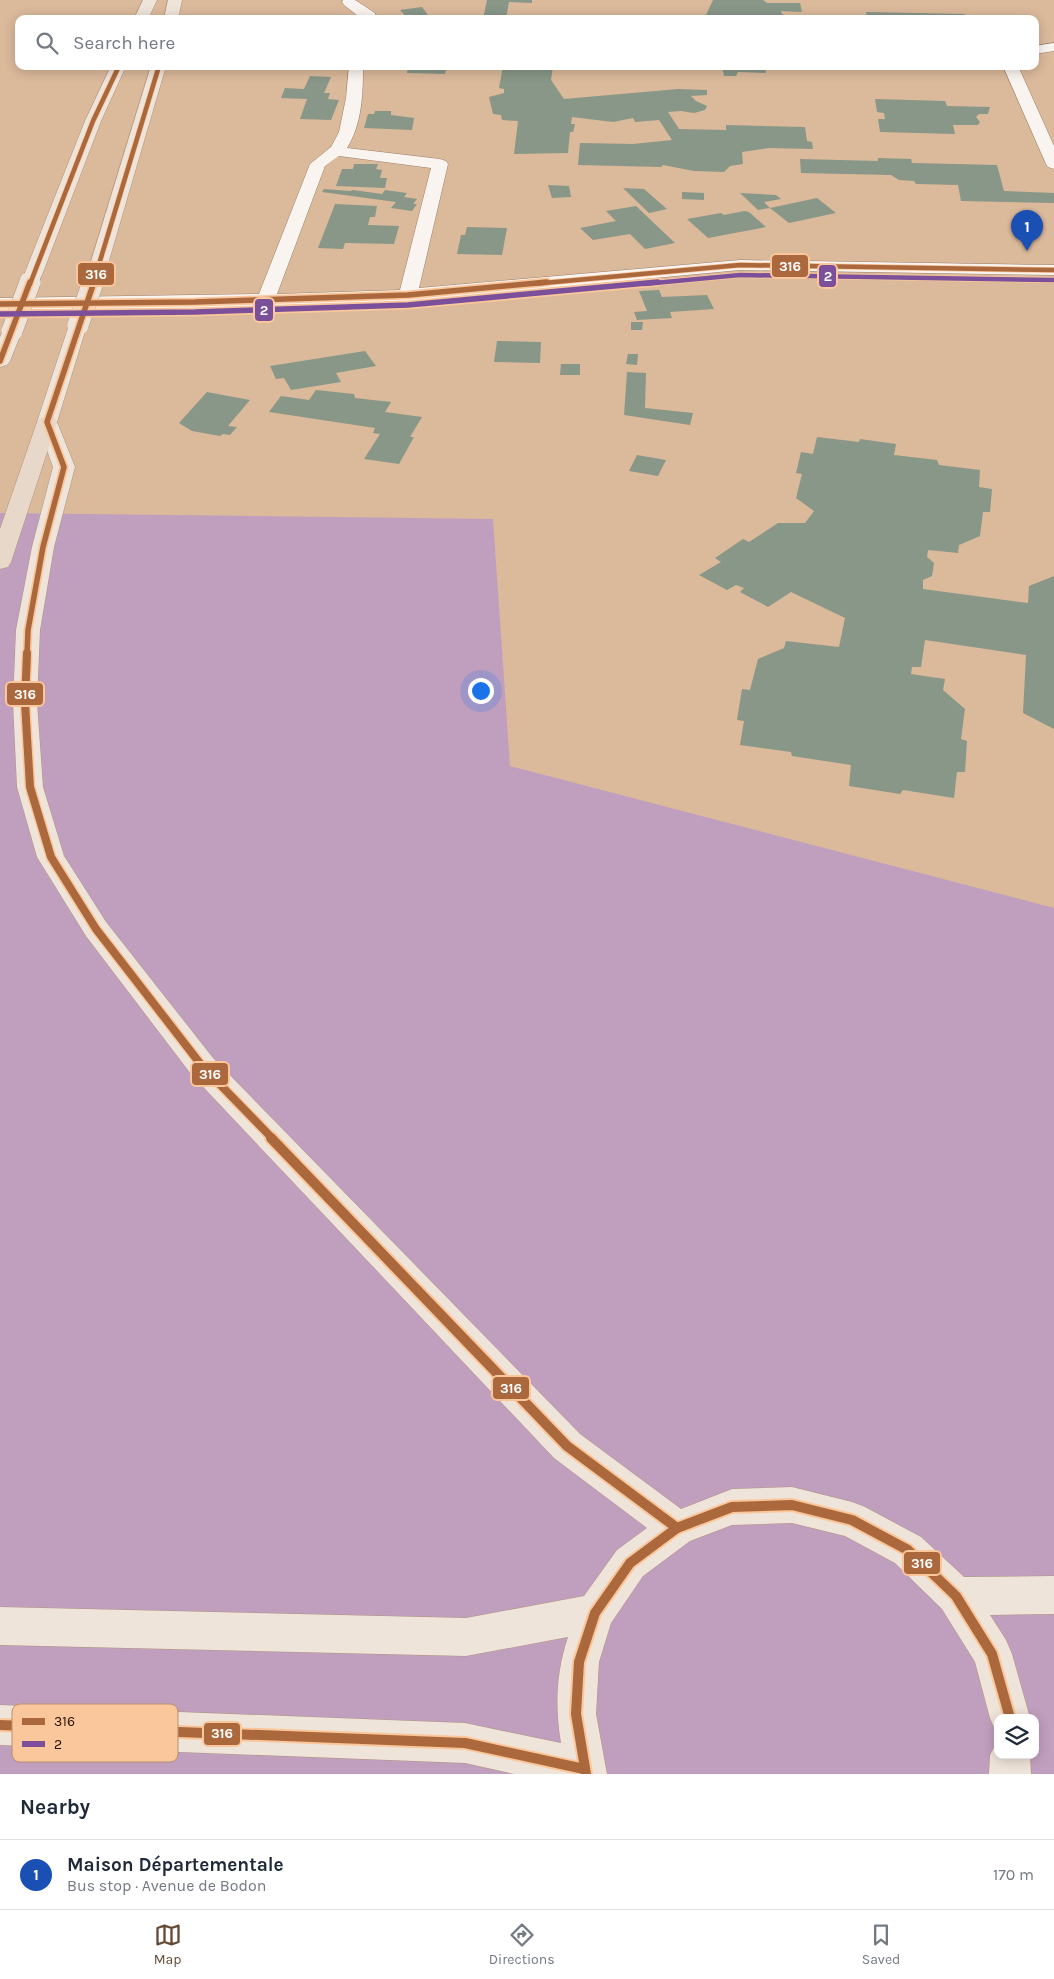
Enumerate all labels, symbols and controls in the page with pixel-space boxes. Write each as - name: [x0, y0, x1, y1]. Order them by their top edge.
- search box: [15, 15, 1039, 70]
- icon: search: [33, 29, 61, 57]
- text: Search here: [73, 32, 175, 54]
- pin: 1: [1011, 210, 1043, 251]
- line badge: 316: [771, 254, 809, 278]
- text: 316: [779, 258, 801, 275]
- line badge: 316: [77, 262, 115, 286]
- line badge: 2: [818, 264, 837, 288]
- text: 316: [85, 266, 107, 283]
- text: 2: [824, 268, 832, 285]
- line badge: 2: [254, 298, 274, 322]
- text: 2: [260, 302, 268, 319]
- your location: [468, 678, 494, 704]
- line badge: 316: [6, 682, 44, 706]
- text: 316: [14, 686, 36, 703]
- line badge: 316: [191, 1062, 229, 1086]
- text: 316: [199, 1066, 221, 1083]
- line badge: 316: [492, 1376, 530, 1400]
- text: 316: [500, 1380, 522, 1397]
- line badge: 316: [903, 1551, 941, 1575]
- text: 316: [911, 1555, 933, 1572]
- legend: [12, 1704, 178, 1762]
- text: 316: [54, 1713, 75, 1730]
- map controls: [994, 1714, 1039, 1759]
- button: layers: [994, 1714, 1039, 1759]
- line badge: 316: [203, 1722, 241, 1746]
- text: 316: [211, 1725, 233, 1742]
- text: 2: [54, 1736, 62, 1753]
- text: Nearby: [20, 1795, 90, 1819]
- text: Maison Départementale: [67, 1854, 284, 1876]
- text: 1: [33, 1865, 39, 1884]
- text: 170 m: [993, 1865, 1034, 1884]
- text: Bus stop · Avenue de Bodon: [67, 1876, 266, 1895]
- tab: Map: [154, 1921, 182, 1968]
- tab: Directions: [489, 1921, 555, 1968]
- tab: Saved: [862, 1921, 900, 1968]

